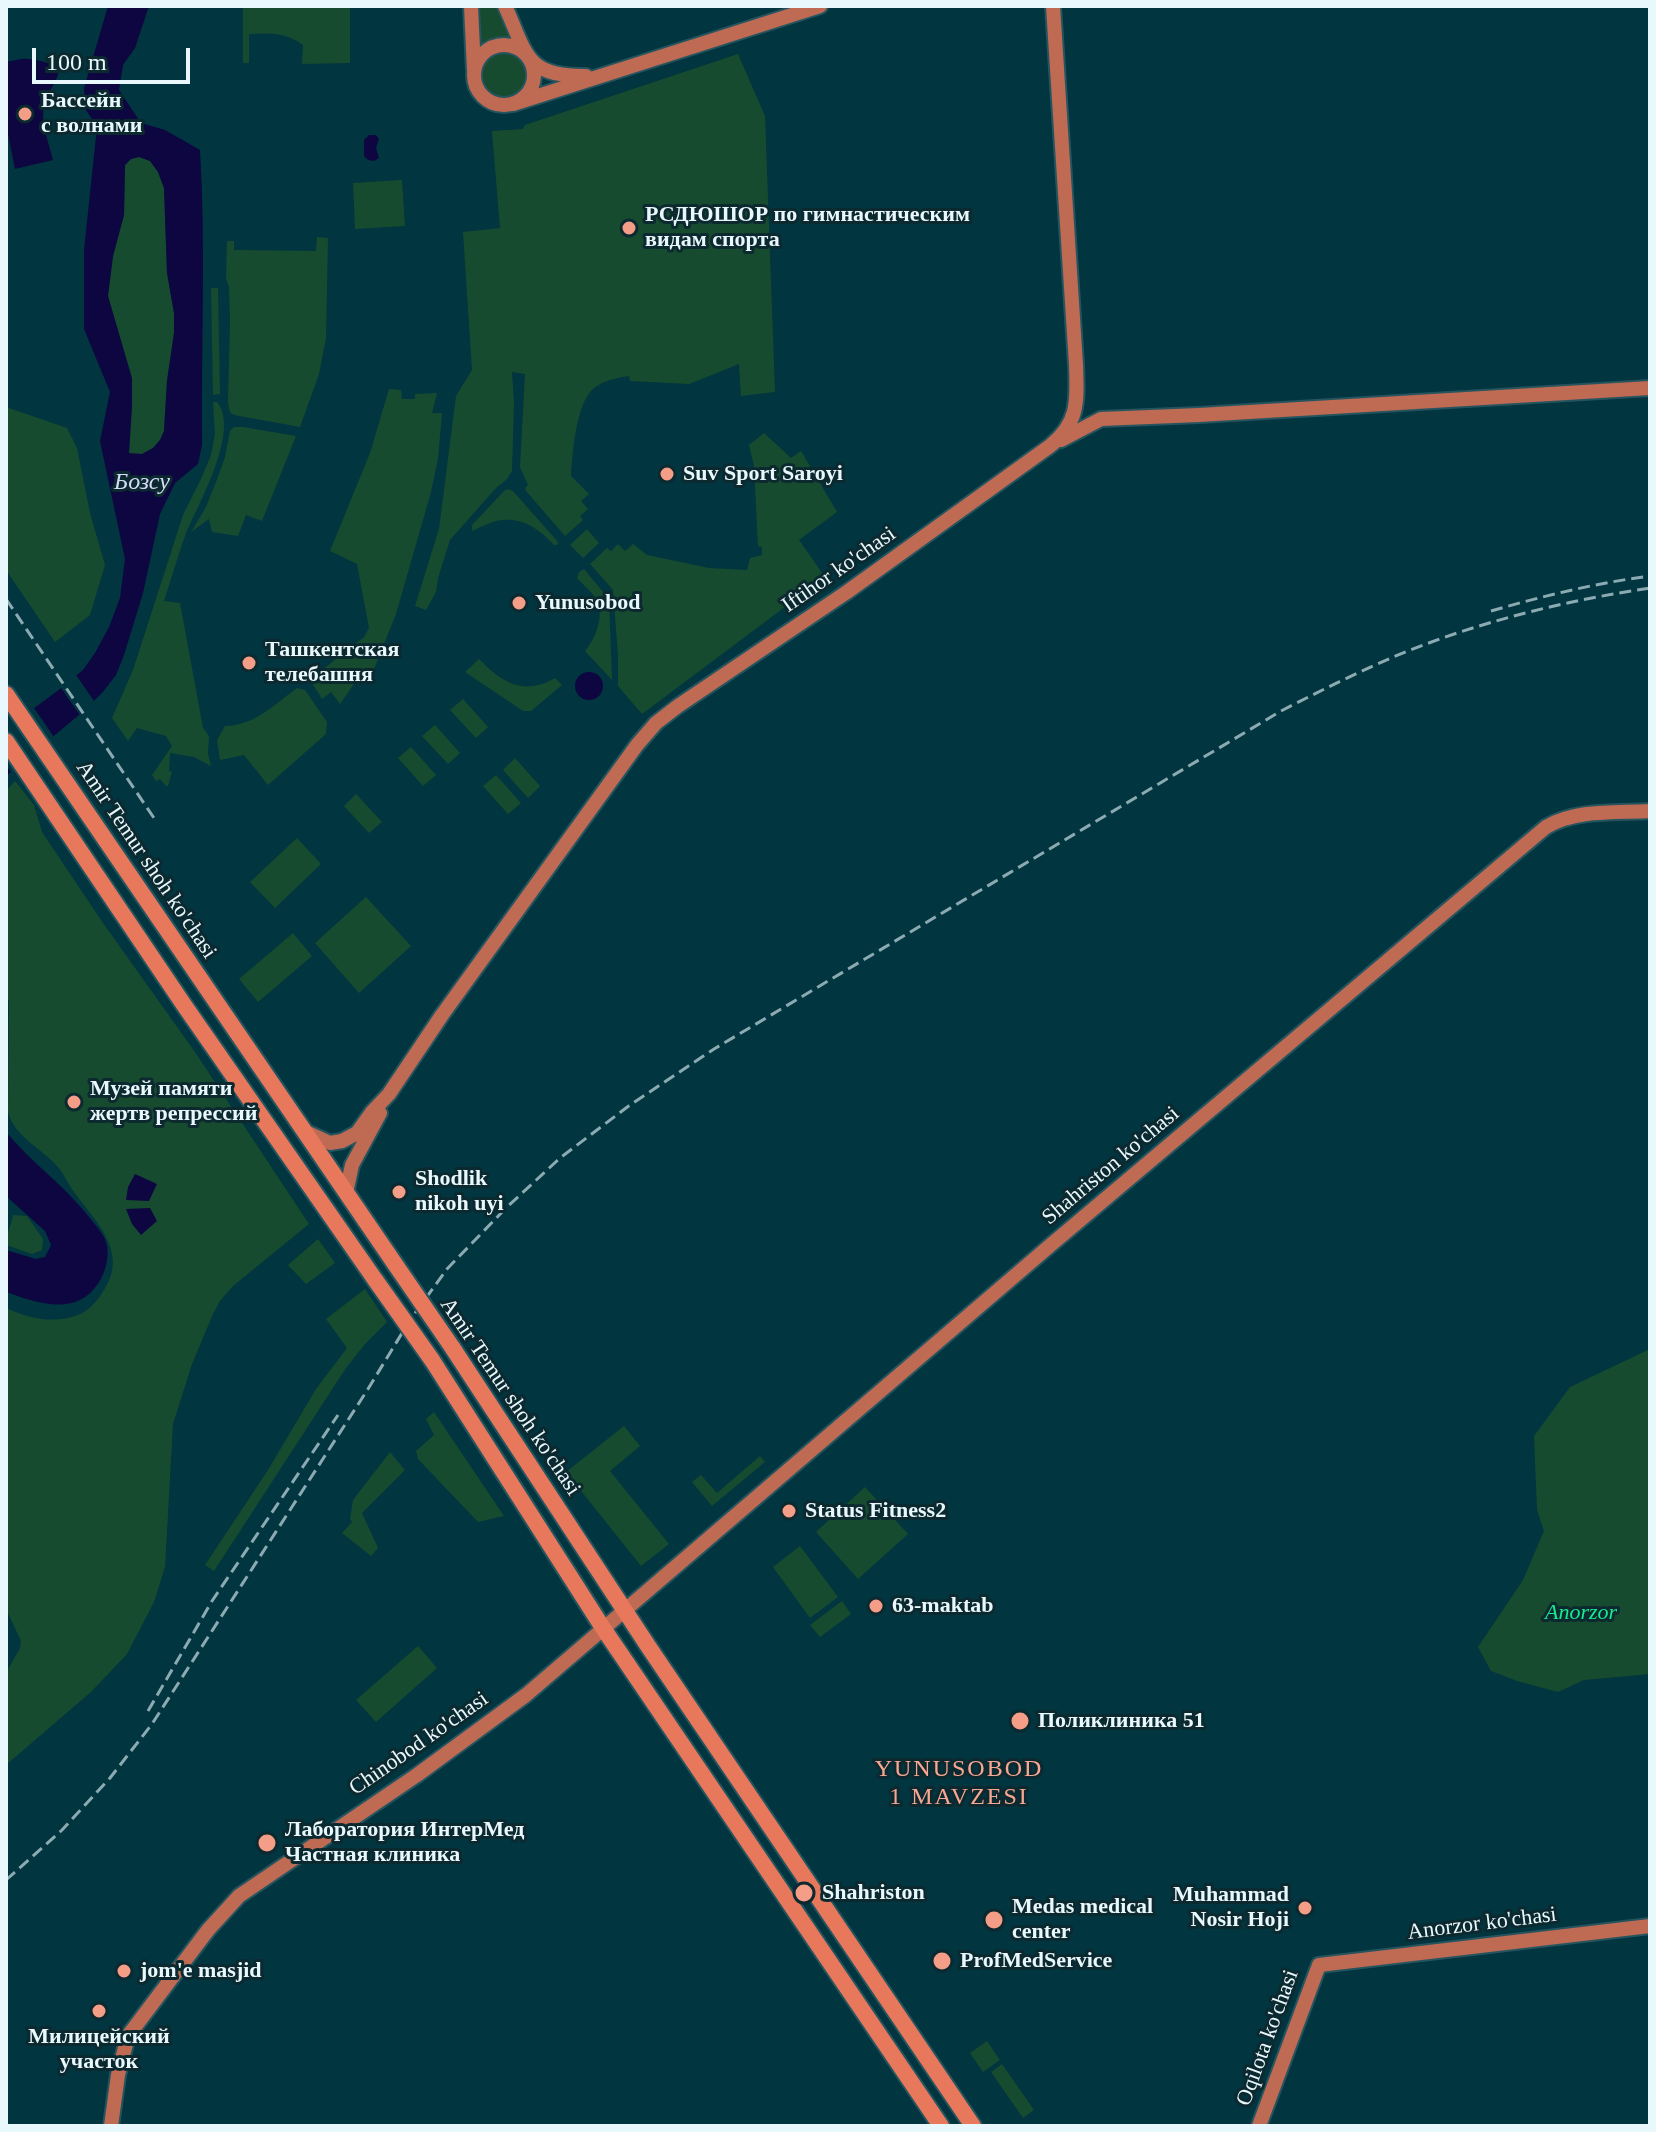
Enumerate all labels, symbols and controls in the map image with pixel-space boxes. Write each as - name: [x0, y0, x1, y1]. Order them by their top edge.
- scale bar: [36, 32, 194, 82]
- text: 100 m: [46, 49, 107, 75]
- place label: Бассейн с волнами: [41, 88, 142, 140]
- marker: Бассейн с волнами: [16, 105, 34, 123]
- place label: РСДЮШОР по гимнастическим видам спорта: [645, 202, 970, 254]
- marker: РСДЮШОР по гимнастическим видам спорта: [620, 219, 638, 237]
- place label: Suv Sport Saroyi: [683, 461, 843, 487]
- marker: Suv Sport Saroyi: [658, 465, 676, 483]
- water label: Бозсу: [114, 469, 170, 497]
- street label: Iftihor ko'chasi: [777, 521, 901, 619]
- place label: Yunusobod: [535, 590, 641, 616]
- marker: Yunusobod: [510, 594, 528, 612]
- place label: Ташкентская телебашня: [265, 637, 399, 688]
- marker: Ташкентская телебашня: [240, 654, 258, 672]
- street label: Amir Temur shoh ko'chasi: [70, 756, 222, 964]
- place label: Музей памяти жертв репрессий: [90, 1076, 257, 1128]
- marker: Музей памяти жертв репрессий: [65, 1093, 83, 1111]
- street label: Shahriston ko'chasi: [1037, 1101, 1185, 1231]
- place label: Shodlik nikoh uyi: [415, 1166, 504, 1218]
- marker: Shodlik nikoh uyi: [390, 1183, 408, 1201]
- street label: Amir Temur shoh ko'chasi: [434, 1293, 586, 1501]
- place label: Status Fitness2: [805, 1498, 946, 1524]
- marker: Status Fitness2: [780, 1502, 798, 1520]
- place label: 63-maktab: [892, 1593, 993, 1619]
- marker: 63-maktab: [867, 1597, 885, 1615]
- park label: Anorzor: [1545, 1600, 1617, 1626]
- street label: Chinobod ko'chasi: [344, 1686, 494, 1802]
- place label: Поликлиника 51: [1038, 1708, 1205, 1734]
- marker: Поликлиника 51: [1009, 1710, 1031, 1732]
- district label: YUNUSOBOD 1 MAVZESI: [875, 1756, 1043, 1812]
- place label: Лаборатория ИнтерМед Частная клиника: [285, 1817, 524, 1868]
- marker: Лаборатория ИнтерМед Частная клиника: [256, 1832, 278, 1854]
- place label: Shahriston: [822, 1880, 925, 1906]
- marker: Shahriston: [793, 1882, 815, 1904]
- place label: Muhammad Nosir Hoji: [1173, 1882, 1289, 1934]
- place label: Medas medical center: [1012, 1894, 1153, 1946]
- marker: Muhammad Nosir Hoji: [1296, 1899, 1314, 1917]
- street label: Anorzor ko'chasi: [1406, 1902, 1558, 1946]
- marker: Medas medical center: [983, 1909, 1005, 1931]
- place label: ProfMedService: [960, 1948, 1112, 1974]
- marker: ProfMedService: [931, 1950, 953, 1972]
- place label: jom'e masjid: [140, 1958, 262, 1984]
- marker: jom'e masjid: [115, 1962, 133, 1980]
- street label: Oqilota ko'chasi: [1231, 1966, 1305, 2110]
- marker: Милицейский участок: [90, 2002, 108, 2020]
- place label: Милицейский участок: [28, 2024, 170, 2076]

